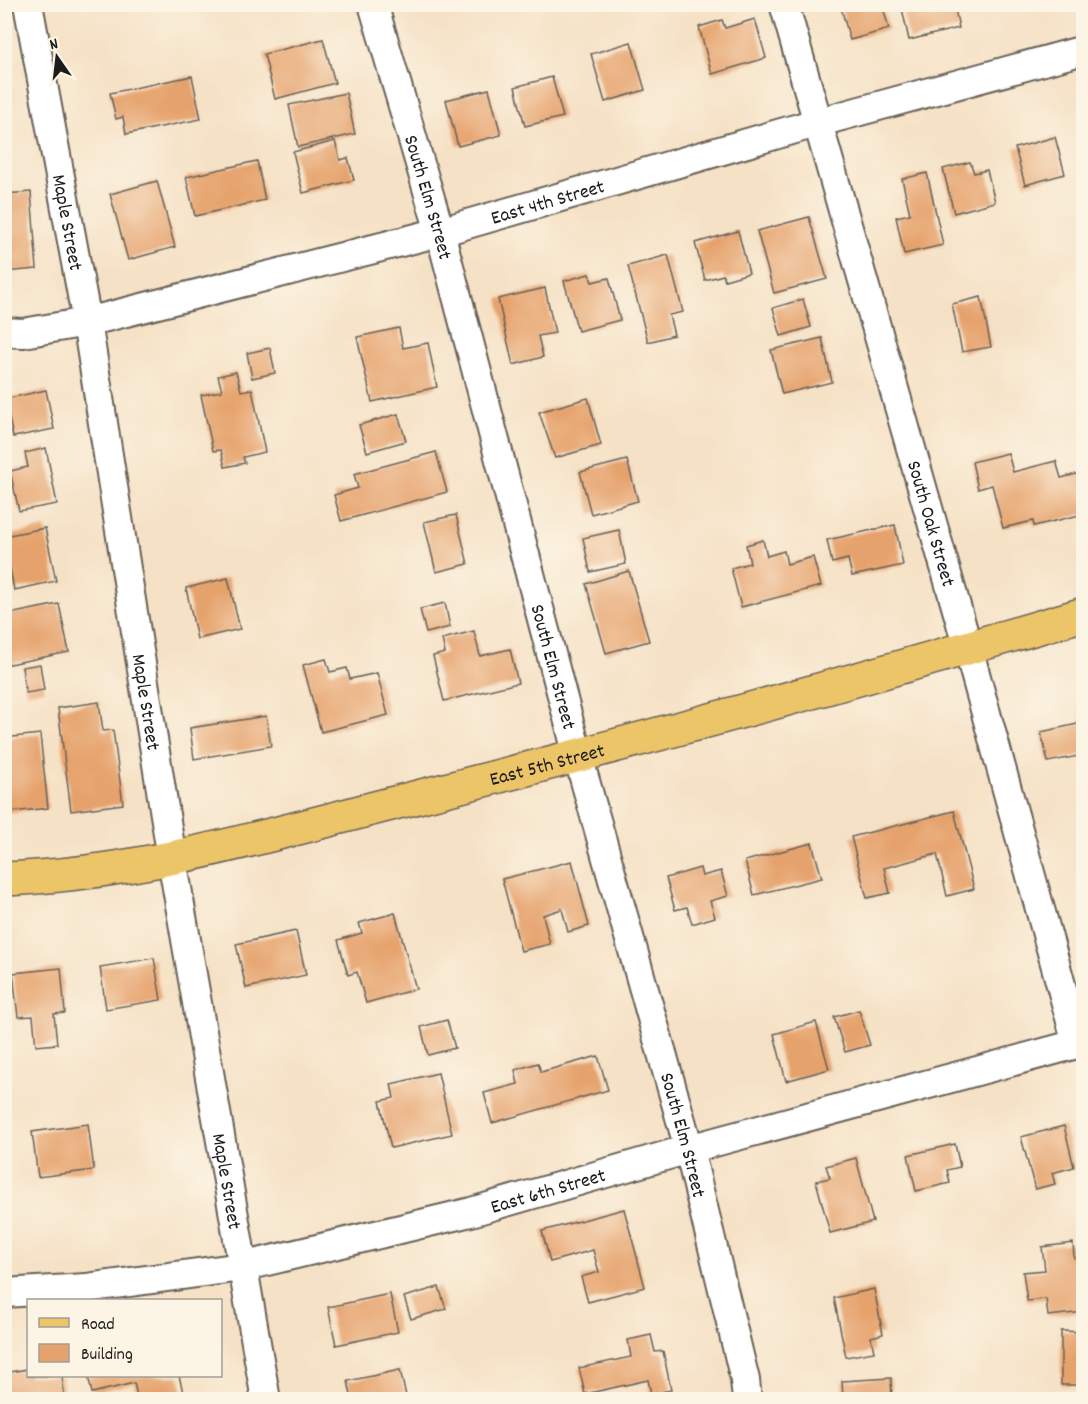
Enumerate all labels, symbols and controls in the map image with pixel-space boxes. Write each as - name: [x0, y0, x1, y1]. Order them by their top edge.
- north arrow: [27, 27, 87, 87]
- text: N: [47, 33, 61, 57]
- street label: South Elm Street: [395, 132, 458, 263]
- street label: Maple Street: [43, 172, 88, 273]
- street label: East 4th Street: [488, 174, 608, 234]
- street label: South Oak Street: [898, 458, 961, 590]
- street label: South Elm Street: [522, 602, 581, 733]
- street label: Maple Street: [123, 652, 166, 752]
- street label: East 5th Street: [487, 738, 608, 795]
- street label: South Elm Street: [651, 1070, 711, 1201]
- street label: Maple Street: [203, 1131, 247, 1232]
- street label: East 6th Street: [488, 1163, 609, 1223]
- legend: [27, 1299, 222, 1377]
- text: Road: [81, 1313, 115, 1338]
- text: Building: [81, 1343, 133, 1368]

